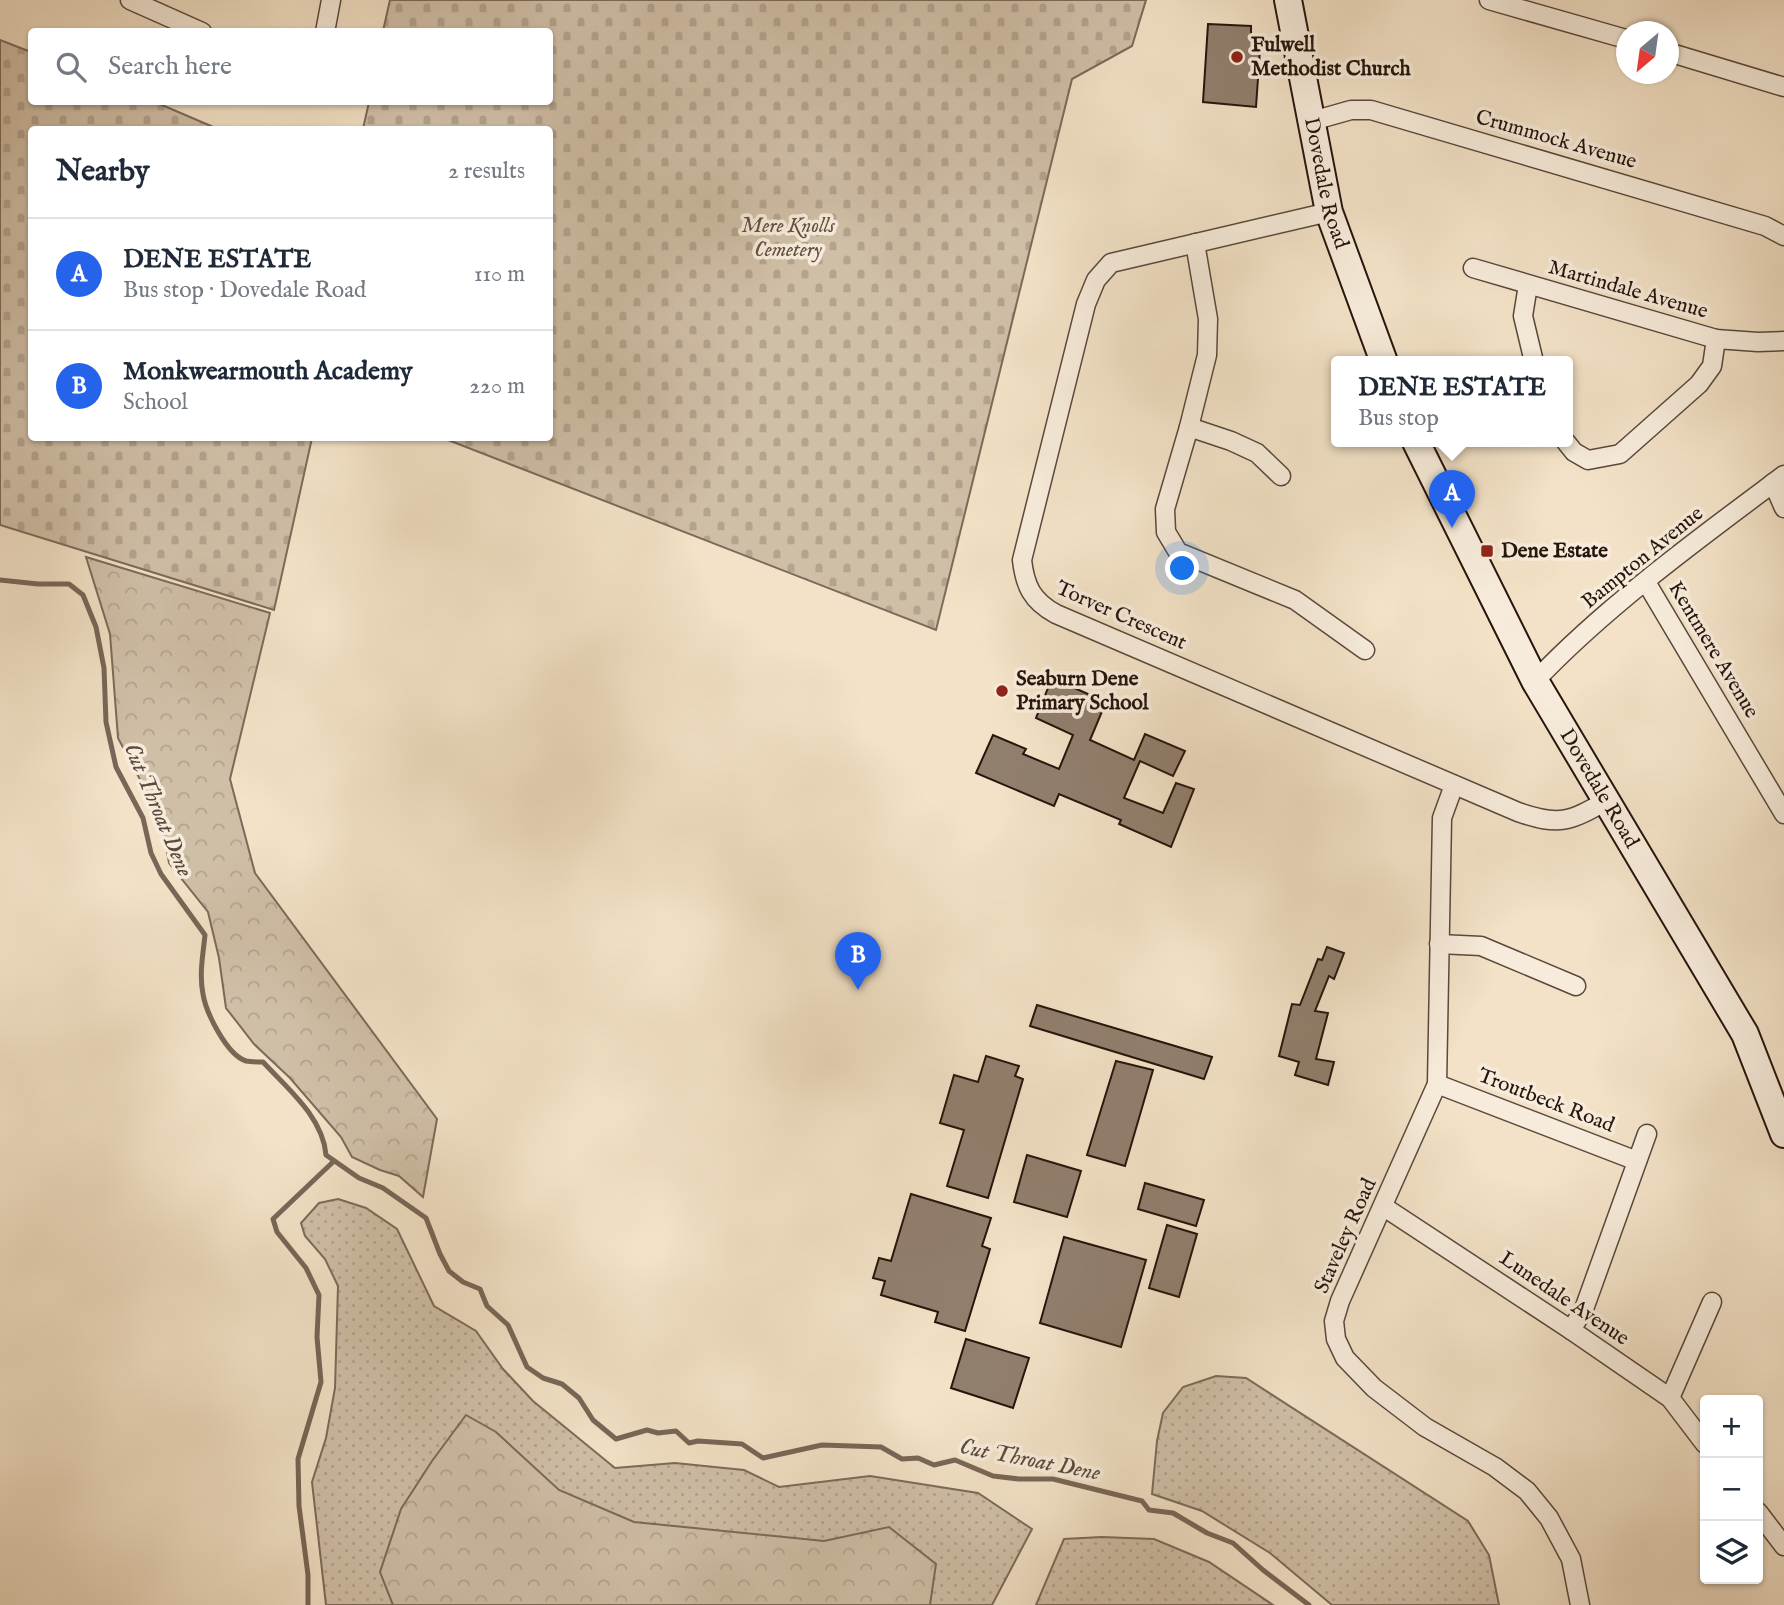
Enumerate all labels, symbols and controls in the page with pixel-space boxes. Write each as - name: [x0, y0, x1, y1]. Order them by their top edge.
- north arrow: [1616, 21, 1679, 84]
- search box: [28, 28, 553, 105]
- place label: Fulwell Methodist Church: [1251, 32, 1411, 83]
- icon: search: [52, 48, 90, 86]
- marker: Fulwell Methodist Church: [1229, 49, 1245, 65]
- text: Search here: [108, 50, 232, 83]
- street label: Crummock Avenue: [1472, 104, 1640, 176]
- street label: Dovedale Road: [1297, 115, 1355, 253]
- text: Nearby: [56, 153, 149, 191]
- text: 2 results: [448, 157, 525, 186]
- park label: Mere Knolls Cemetery: [741, 213, 836, 264]
- text: DENE ESTATE: [123, 243, 311, 276]
- street label: Martindale Avenue: [1545, 254, 1711, 326]
- text: A: [71, 260, 87, 289]
- text: 110 m: [474, 260, 525, 289]
- text: Bus stop · Dovedale Road: [123, 276, 366, 305]
- text: Monkwearmouth Academy: [123, 355, 413, 388]
- popup: [1331, 356, 1573, 447]
- text: DENE ESTATE: [1358, 371, 1546, 404]
- text: B: [71, 372, 87, 401]
- text: 220 m: [469, 372, 525, 401]
- text: School: [123, 388, 188, 417]
- text: Bus stop: [1358, 404, 1439, 433]
- pin: A: [1429, 470, 1475, 528]
- street label: Bampton Avenue: [1577, 500, 1710, 615]
- place label: Dene Estate: [1501, 538, 1608, 565]
- marker: Dene Estate: [1479, 543, 1495, 559]
- your location: [1165, 551, 1199, 585]
- street label: Torver Crescent: [1051, 575, 1191, 657]
- street label: Kentmere Avenue: [1661, 577, 1765, 724]
- place label: Seaburn Dene Primary School: [1016, 666, 1150, 717]
- marker: Seaburn Dene Primary School: [994, 683, 1010, 699]
- street label: Dovedale Road: [1553, 724, 1645, 854]
- water label: Cut Throat Dene: [117, 739, 199, 882]
- pin: B: [835, 932, 881, 990]
- street label: Troutbeck Road: [1474, 1063, 1619, 1140]
- street label: Staveley Road: [1309, 1173, 1384, 1298]
- street label: Lunedale Avenue: [1494, 1246, 1634, 1353]
- map controls: [1700, 1395, 1763, 1584]
- button: +: [1700, 1395, 1763, 1458]
- water label: Cut Throat Dene: [957, 1432, 1103, 1488]
- button: −: [1700, 1458, 1763, 1521]
- button: layers: [1700, 1521, 1763, 1584]

